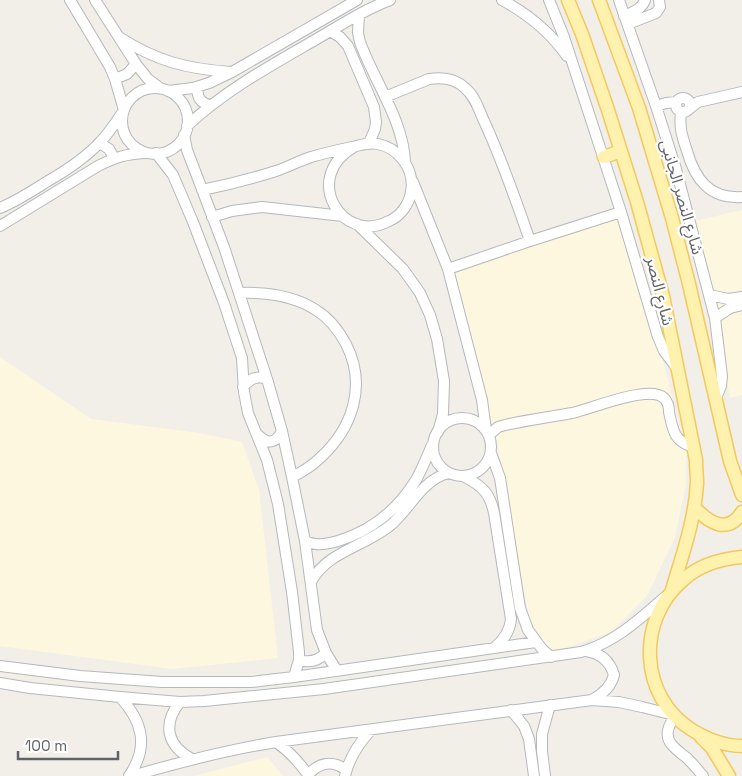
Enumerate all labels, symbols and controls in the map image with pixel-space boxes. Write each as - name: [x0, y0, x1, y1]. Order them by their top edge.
- street label: شارع النصر الجانبى: [654, 137, 708, 258]
- street label: شارع النصر: [639, 253, 679, 328]
- scale bar: [18, 728, 118, 760]
- text: 100 m: [25, 736, 67, 755]

